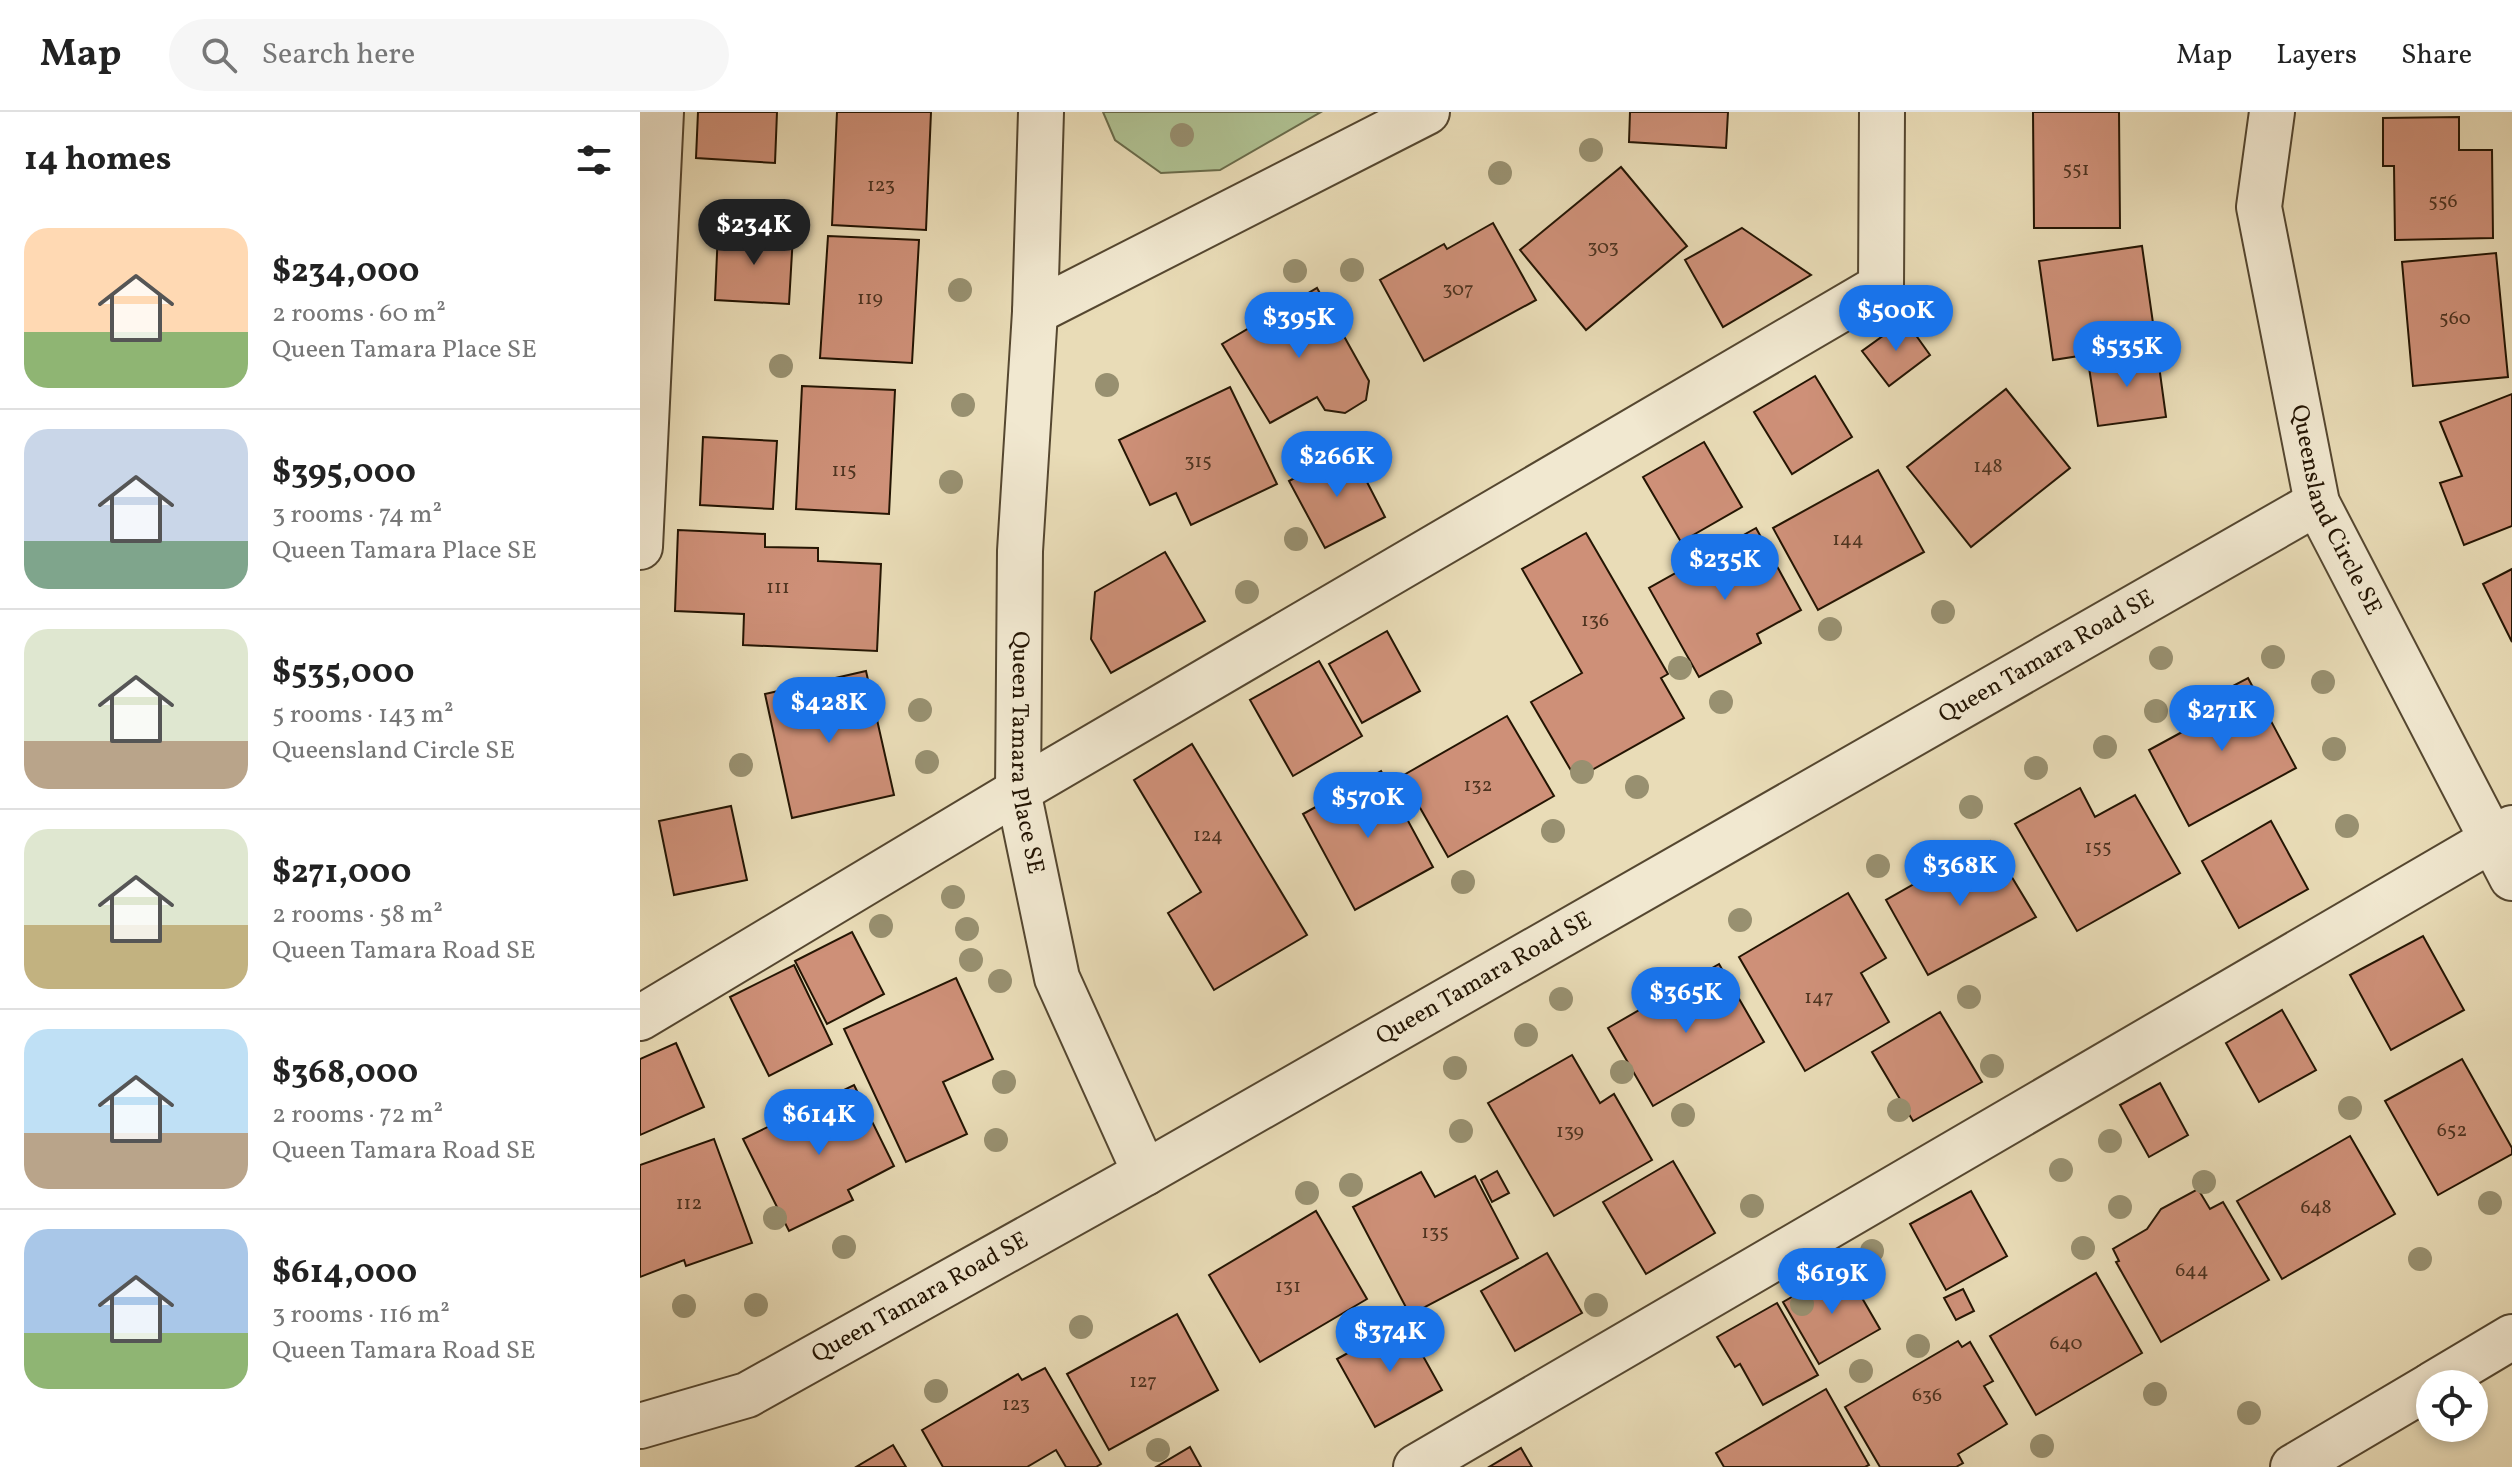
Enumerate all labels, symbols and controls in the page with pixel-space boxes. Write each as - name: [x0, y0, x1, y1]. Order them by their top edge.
- search box: [169, 19, 729, 91]
- text: Map: [40, 29, 121, 82]
- icon: search: [197, 33, 241, 77]
- text: Search here: [261, 34, 415, 76]
- text: Map: [2176, 36, 2232, 75]
- text: Layers: [2276, 36, 2357, 75]
- text: Share: [2401, 36, 2472, 75]
- text: 14 homes: [24, 137, 171, 184]
- icon: filters: [572, 138, 616, 182]
- house number: 551: [2063, 156, 2090, 184]
- house number: 123: [867, 172, 895, 200]
- house number: 556: [2428, 188, 2458, 216]
- pin: $234K: [698, 199, 810, 267]
- text: $234K: [716, 207, 792, 243]
- house number: 303: [1587, 234, 1619, 262]
- text: $234,000: [272, 249, 419, 296]
- icon: home: [88, 260, 184, 356]
- house number: 307: [1442, 276, 1474, 304]
- house number: 119: [857, 285, 883, 313]
- pin: $500K: [1840, 285, 1952, 353]
- pin: $395K: [1243, 292, 1355, 360]
- text: $500K: [1857, 293, 1935, 329]
- text: 2 rooms · 60 m²: [272, 296, 446, 332]
- text: $395K: [1263, 300, 1335, 336]
- house number: 560: [2439, 305, 2471, 333]
- pin: $535K: [2071, 321, 2183, 389]
- text: $535K: [2091, 329, 2163, 365]
- text: Queen Tamara Place SE: [272, 332, 537, 368]
- street label: Queensland Circle SE: [2281, 402, 2390, 622]
- pin: $266K: [1281, 431, 1393, 499]
- text: $266K: [1299, 439, 1375, 475]
- house number: 315: [1184, 448, 1212, 476]
- text: $395,000: [272, 450, 416, 497]
- house number: 148: [1973, 453, 2003, 481]
- house number: 115: [831, 457, 857, 485]
- icon: home: [88, 461, 184, 557]
- text: 3 rooms · 74 m²: [272, 497, 442, 533]
- house number: 144: [1832, 526, 1864, 554]
- text: Queen Tamara Place SE: [272, 533, 537, 569]
- pin: $235K: [1669, 534, 1781, 602]
- text: $235K: [1689, 542, 1761, 578]
- house number: 111: [766, 574, 790, 602]
- street label: Queen Tamara Road SE: [1933, 582, 2161, 733]
- house number: 136: [1581, 607, 1609, 635]
- street label: Queen Tamara Place SE: [1001, 631, 1052, 877]
- text: $535,000: [272, 650, 414, 697]
- icon: home: [88, 661, 184, 757]
- pin: $428K: [773, 677, 885, 745]
- text: $428K: [791, 685, 867, 721]
- pin: $271K: [2166, 685, 2278, 753]
- text: $271K: [2187, 693, 2257, 729]
- text: 5 rooms · 143 m²: [272, 697, 454, 733]
- text: Queensland Circle SE: [272, 733, 515, 769]
- pin: $570K: [1312, 772, 1424, 840]
- house number: 132: [1464, 772, 1492, 800]
- text: $570K: [1331, 780, 1405, 816]
- house number: 124: [1193, 822, 1223, 850]
- house number: 155: [2085, 834, 2112, 862]
- pin: $368K: [1904, 840, 2016, 908]
- text: $368K: [1922, 848, 1998, 884]
- text: $271,000: [272, 850, 411, 897]
- icon: home: [88, 861, 184, 957]
- text: 2 rooms · 58 m²: [272, 897, 443, 933]
- street label: Queen Tamara Road SE: [1370, 904, 1599, 1054]
- text: Queen Tamara Road SE: [272, 933, 536, 969]
- pin: $365K: [1630, 967, 1742, 1035]
- text: $365K: [1649, 975, 1723, 1011]
- house number: 147: [1804, 984, 1834, 1012]
- text: $368,000: [272, 1050, 418, 1097]
- icon: home: [88, 1061, 184, 1157]
- pin: $614K: [763, 1089, 875, 1157]
- text: 2 rooms · 72 m²: [272, 1097, 443, 1133]
- text: $614K: [782, 1097, 856, 1133]
- house number: 652: [2437, 1117, 2467, 1145]
- house number: 139: [1556, 1118, 1584, 1146]
- text: Queen Tamara Road SE: [272, 1133, 536, 1169]
- house number: 112: [676, 1190, 702, 1218]
- house number: 648: [2300, 1194, 2332, 1222]
- house number: 135: [1421, 1219, 1449, 1247]
- street label: Queen Tamara Road SE: [806, 1224, 1035, 1372]
- pin: $619K: [1776, 1248, 1888, 1316]
- text: $614,000: [272, 1250, 417, 1297]
- text: $619K: [1796, 1256, 1868, 1292]
- house number: 644: [2175, 1257, 2209, 1285]
- icon: home: [88, 1261, 184, 1357]
- house number: 131: [1275, 1273, 1301, 1301]
- text: 3 rooms · 116 m²: [272, 1297, 450, 1333]
- pin: $374K: [1334, 1306, 1446, 1374]
- text: $374K: [1354, 1314, 1426, 1350]
- house number: 640: [2049, 1330, 2083, 1358]
- text: Queen Tamara Road SE: [272, 1333, 536, 1369]
- house number: 127: [1129, 1368, 1157, 1396]
- map controls: [2416, 1370, 2488, 1442]
- button: locate: [2416, 1370, 2488, 1442]
- house number: 636: [1912, 1382, 1942, 1410]
- house number: 123: [1002, 1391, 1030, 1419]

